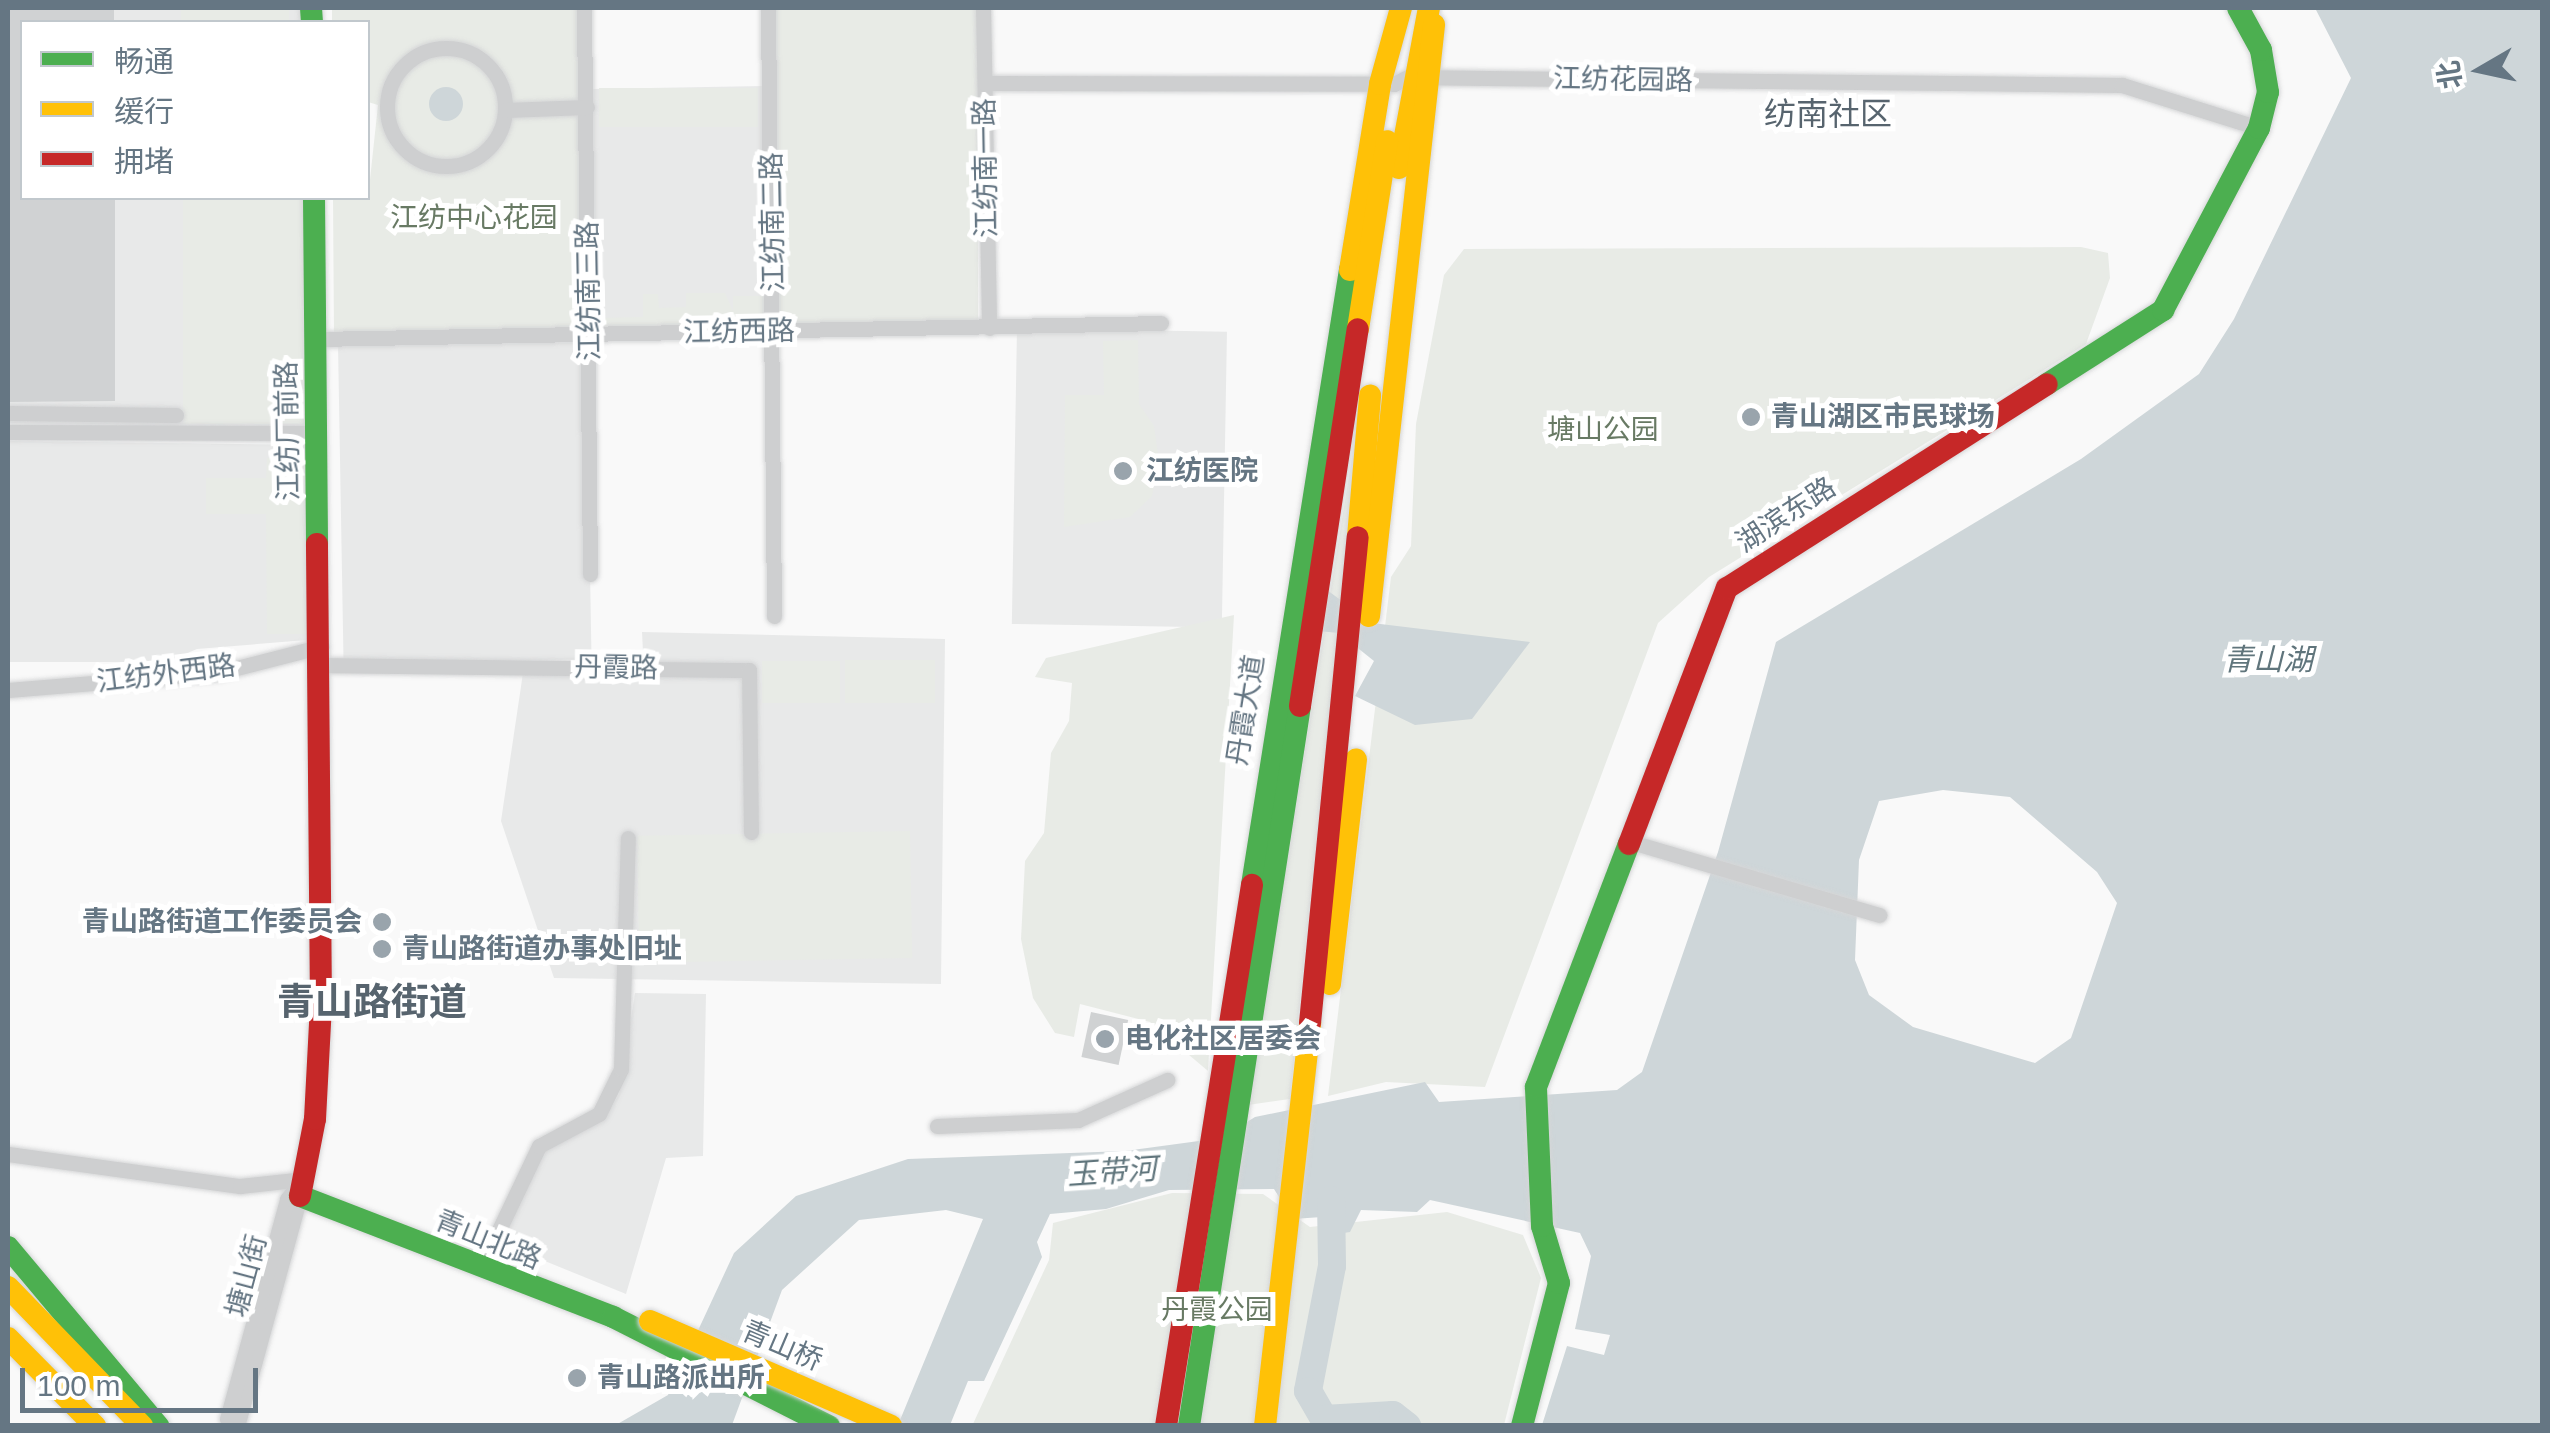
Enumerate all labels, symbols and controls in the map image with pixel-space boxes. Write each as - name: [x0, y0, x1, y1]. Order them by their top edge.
- legend: [20, 20, 370, 200]
- north arrow: [2430, 20, 2530, 120]
- text: 畅通: [114, 45, 174, 78]
- text: 北: [2432, 59, 2467, 91]
- street label: 江纺花园路: [1553, 62, 1693, 98]
- text: 缓行: [114, 95, 174, 128]
- district label: 纺南社区: [1764, 95, 1892, 133]
- street label: 江纺南一路: [968, 98, 1004, 238]
- text: 拥堵: [114, 145, 174, 178]
- street label: 江纺南二路: [755, 152, 791, 292]
- park label: 江纺中心花园: [390, 201, 558, 235]
- street label: 江纺南三路: [571, 221, 607, 361]
- street label: 江纺西路: [683, 314, 795, 350]
- street label: 江纺厂前路: [270, 361, 306, 501]
- place label: 青山湖区市民球场: [1771, 400, 1995, 434]
- marker: 青山湖区市民球场: [1740, 406, 1762, 428]
- park label: 塘山公园: [1547, 413, 1659, 447]
- place label: 江纺医院: [1146, 454, 1258, 488]
- marker: 江纺医院: [1110, 458, 1136, 484]
- street label: 湖滨东路: [1730, 470, 1842, 560]
- water label: 青山湖: [2223, 642, 2313, 678]
- street label: 江纺外西路: [94, 649, 238, 699]
- street label: 丹霞路: [574, 650, 658, 686]
- street label: 丹霞大道: [1221, 652, 1271, 768]
- place label: 青山路街道工作委员会: [82, 905, 362, 939]
- marker: 青山路街道工作委员会: [371, 911, 393, 933]
- place label: 青山路街道办事处旧址: [402, 932, 682, 966]
- marker: 青山路街道办事处旧址: [371, 938, 393, 960]
- district label: 青山路街道: [277, 980, 467, 1026]
- place label: 电化社区居委会: [1125, 1022, 1321, 1056]
- marker: 电化社区居委会: [1094, 1028, 1116, 1050]
- water label: 玉带河: [1066, 1151, 1158, 1193]
- street label: 青山北路: [430, 1203, 546, 1277]
- street label: 塘山街: [220, 1231, 274, 1321]
- park label: 丹霞公园: [1161, 1293, 1273, 1327]
- street label: 青山桥: [737, 1314, 827, 1378]
- scale bar: [25, 1348, 262, 1410]
- place label: 青山路派出所: [597, 1361, 765, 1395]
- marker: 青山路派出所: [566, 1367, 588, 1389]
- text: 100 m: [37, 1369, 120, 1402]

